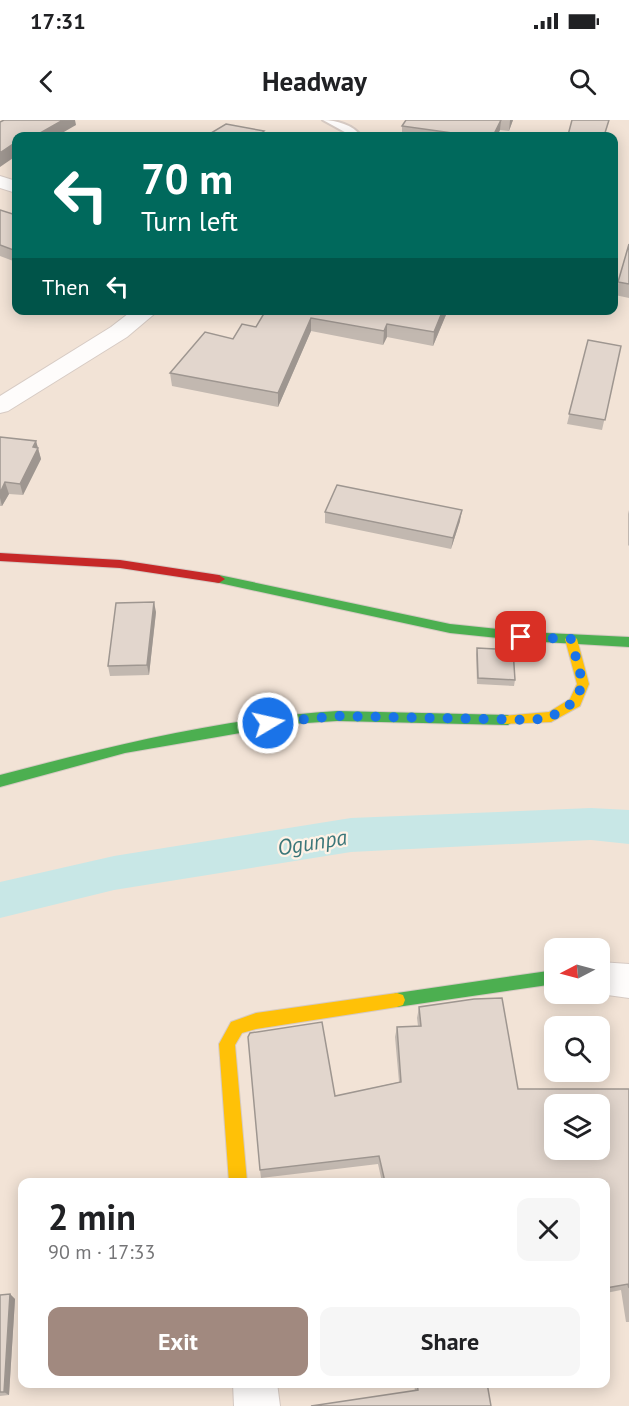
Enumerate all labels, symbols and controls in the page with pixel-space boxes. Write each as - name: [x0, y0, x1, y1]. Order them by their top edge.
- text: 17:31: [30, 7, 86, 35]
- text: Headway: [262, 64, 367, 98]
- icon: back: [30, 65, 63, 98]
- icon: search: [566, 65, 599, 98]
- text: 70 m: [141, 151, 233, 206]
- icon: left: [42, 156, 120, 234]
- text: Turn left: [141, 204, 238, 238]
- icon: left: [101, 270, 134, 303]
- text: Then: [42, 273, 89, 301]
- pin: [495, 611, 546, 662]
- icon: arrive: [504, 620, 537, 653]
- position arrow: [236, 691, 300, 755]
- water label: Ogunpa: [275, 823, 349, 861]
- north arrow: [544, 938, 610, 1004]
- map controls: [544, 938, 610, 1160]
- button: search: [544, 1016, 610, 1082]
- button: layers: [544, 1094, 610, 1160]
- text: 2 min: [48, 1193, 136, 1240]
- button: close: [517, 1198, 580, 1261]
- text: 90 m · 17:33: [48, 1239, 155, 1265]
- button: Exit: [48, 1307, 308, 1376]
- button: Share: [320, 1307, 580, 1376]

